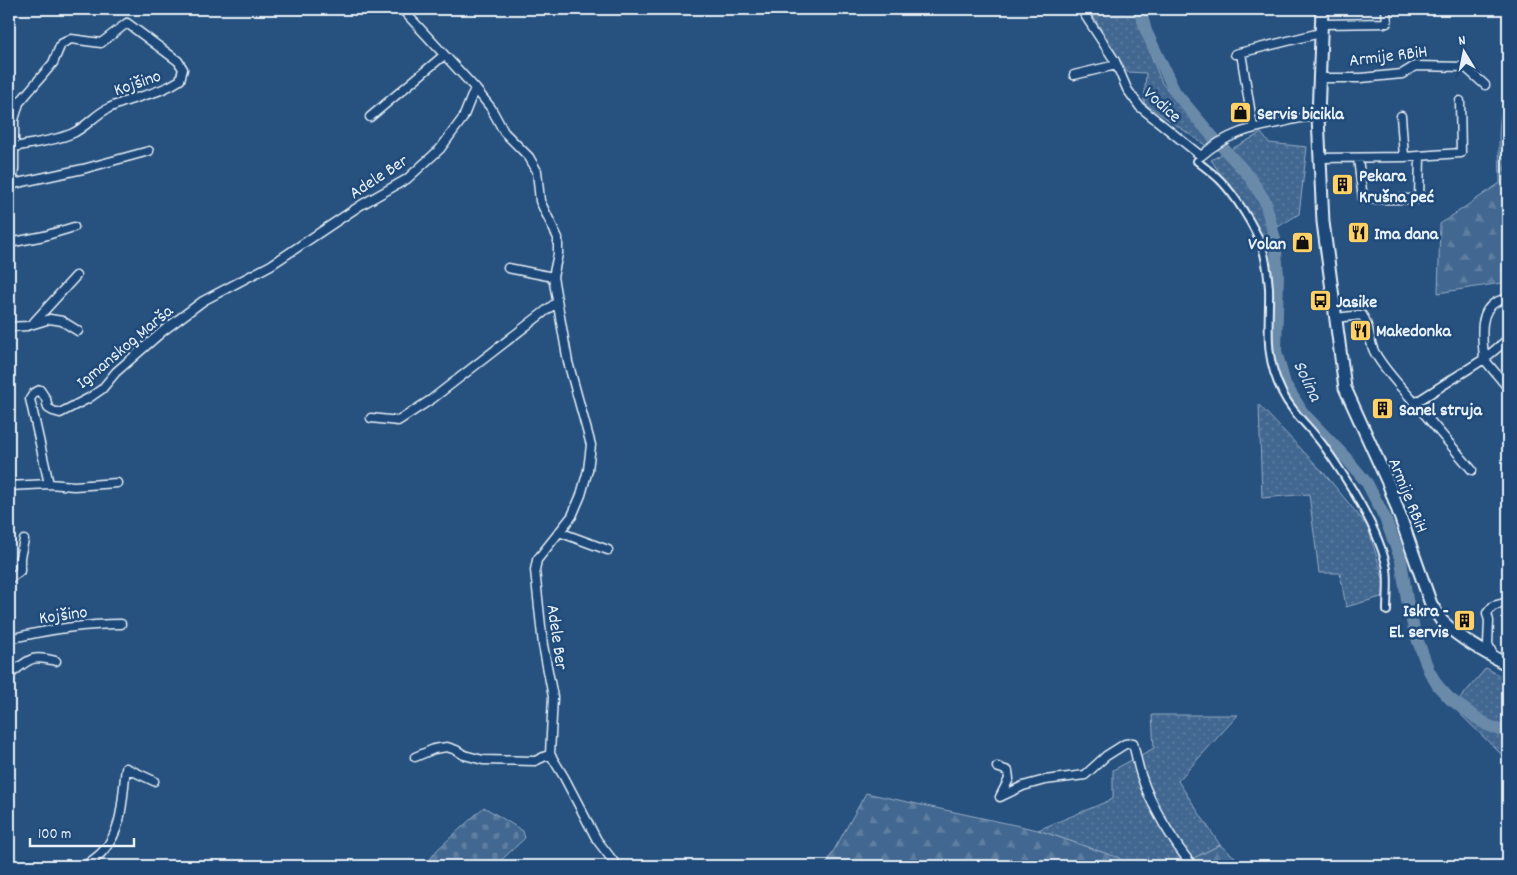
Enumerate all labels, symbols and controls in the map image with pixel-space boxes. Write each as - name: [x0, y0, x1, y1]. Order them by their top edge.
- north arrow: [1440, 28, 1490, 78]
- text: N: [1457, 31, 1467, 52]
- street label: Armije RBiH: [1348, 40, 1429, 75]
- street label: Kojšino: [111, 65, 165, 104]
- street label: Vodice: [1137, 82, 1186, 130]
- shop icon: Servis bicikla: [1229, 101, 1253, 125]
- place label: Servis bicikla: [1257, 103, 1344, 128]
- street label: Adele Ber: [345, 150, 414, 206]
- place label: Pekara Krušna peć: [1359, 165, 1434, 211]
- building icon: Pekara Krušna peć: [1331, 173, 1355, 197]
- restaurant icon: Ima dana: [1346, 221, 1370, 245]
- place label: Ima dana: [1374, 223, 1439, 248]
- shop icon: Volan: [1290, 231, 1314, 255]
- place label: Volan: [1248, 233, 1286, 258]
- bus stop icon: Jasike: [1308, 289, 1332, 313]
- place label: Jasike: [1336, 291, 1377, 316]
- street label: Igmanskog Marša: [72, 300, 180, 396]
- restaurant icon: Makedonka: [1348, 318, 1372, 342]
- place label: Makedonka: [1376, 320, 1451, 345]
- water label: Solina: [1284, 357, 1328, 408]
- building icon: Sanel struja: [1371, 397, 1395, 421]
- place label: Sanel struja: [1399, 399, 1482, 424]
- street label: Armije RBiH: [1380, 455, 1433, 537]
- place label: Iskra - El. servis: [1389, 600, 1449, 646]
- street label: Kojšino: [38, 601, 89, 632]
- street label: Adele Ber: [539, 603, 573, 672]
- building icon: Iskra - El. servis: [1453, 608, 1477, 632]
- scale bar: [30, 815, 134, 847]
- text: 100 m: [38, 824, 71, 846]

